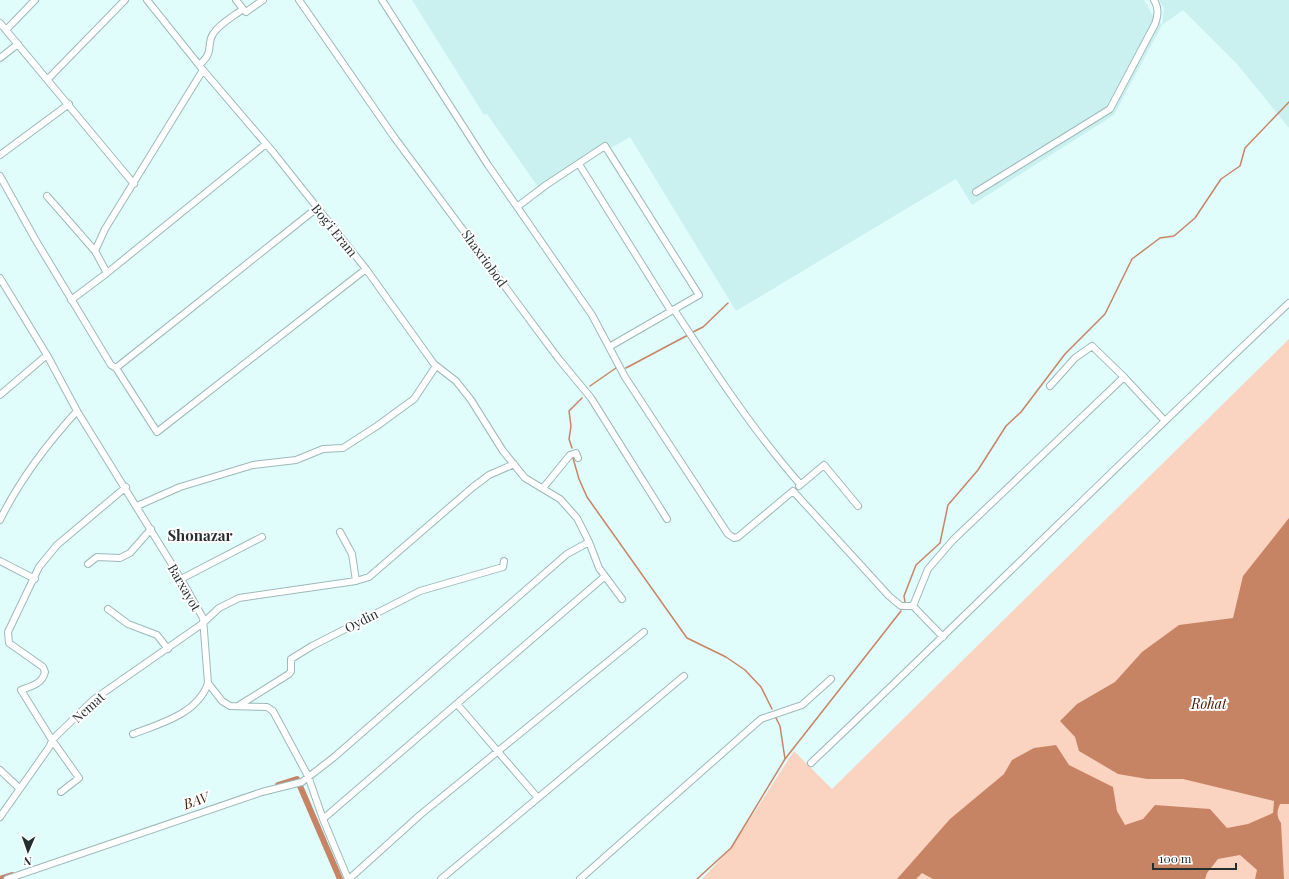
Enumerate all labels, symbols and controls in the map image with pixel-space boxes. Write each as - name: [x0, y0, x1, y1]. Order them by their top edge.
- street label: Bog'i Eram: [308, 200, 362, 260]
- street label: Shaxriobod: [459, 226, 512, 290]
- district label: Shonazar: [167, 525, 233, 545]
- street label: Barxayot: [165, 560, 205, 614]
- street label: Oydin: [341, 604, 381, 636]
- street label: Nemat: [68, 688, 108, 726]
- water label: Rohat: [1190, 694, 1228, 713]
- water label: BAV: [180, 786, 213, 814]
- north arrow: [8, 831, 48, 871]
- scale bar: [1153, 845, 1236, 871]
- text: 100 m: [1159, 850, 1192, 866]
- text: N: [23, 854, 32, 869]

